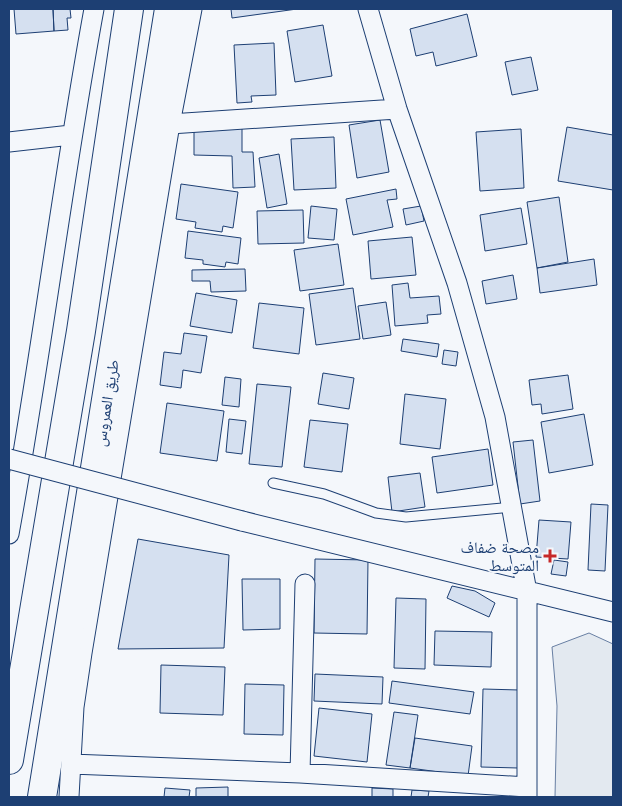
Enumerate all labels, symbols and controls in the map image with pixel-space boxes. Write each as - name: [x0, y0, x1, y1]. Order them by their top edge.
- street label: طريق العمروس: [91, 358, 124, 448]
- place label: مصحة ضفاف المتوسط: [461, 539, 539, 575]
- marker: مصحة ضفاف المتوسط: [543, 549, 557, 563]

